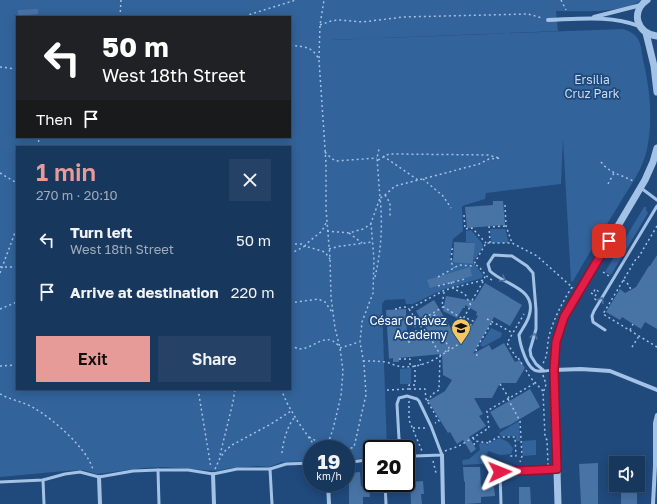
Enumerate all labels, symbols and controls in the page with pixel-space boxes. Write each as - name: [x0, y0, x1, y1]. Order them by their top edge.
- text: 50 m: [102, 30, 169, 63]
- icon: left: [36, 32, 88, 84]
- text: West 18th Street: [102, 64, 246, 86]
- park label: Ersilia Cruz Park: [564, 72, 620, 101]
- icon: arrive: [80, 108, 102, 130]
- text: Then: [36, 110, 72, 128]
- text: 1 min: [36, 157, 96, 186]
- button: close: [229, 159, 271, 201]
- text: 270 m · 20:10: [36, 187, 118, 203]
- text: Turn left: [70, 223, 132, 241]
- pin: [592, 224, 626, 258]
- icon: left: [36, 229, 58, 251]
- icon: arrive: [598, 230, 620, 252]
- text: 50 m: [236, 231, 271, 249]
- text: West 18th Street: [70, 241, 174, 257]
- one-way arrow: [499, 275, 506, 282]
- icon: arrive: [36, 281, 58, 303]
- text: Arrive at destination: [70, 283, 219, 301]
- text: 220 m: [231, 283, 274, 301]
- one-way arrow: [596, 297, 603, 304]
- place label: César Chávez Academy: [369, 313, 447, 342]
- school or university icon: César Chávez Academy: [450, 317, 472, 345]
- one-way arrow: [529, 333, 538, 340]
- button: Exit: [36, 336, 150, 382]
- button: Share: [158, 336, 271, 382]
- speed limit sign: 20: [363, 440, 415, 492]
- text: 19: [317, 449, 340, 473]
- position arrow: [479, 451, 521, 493]
- map controls: [609, 456, 645, 492]
- button: sound: [609, 456, 645, 492]
- text: km/h: [316, 470, 342, 482]

